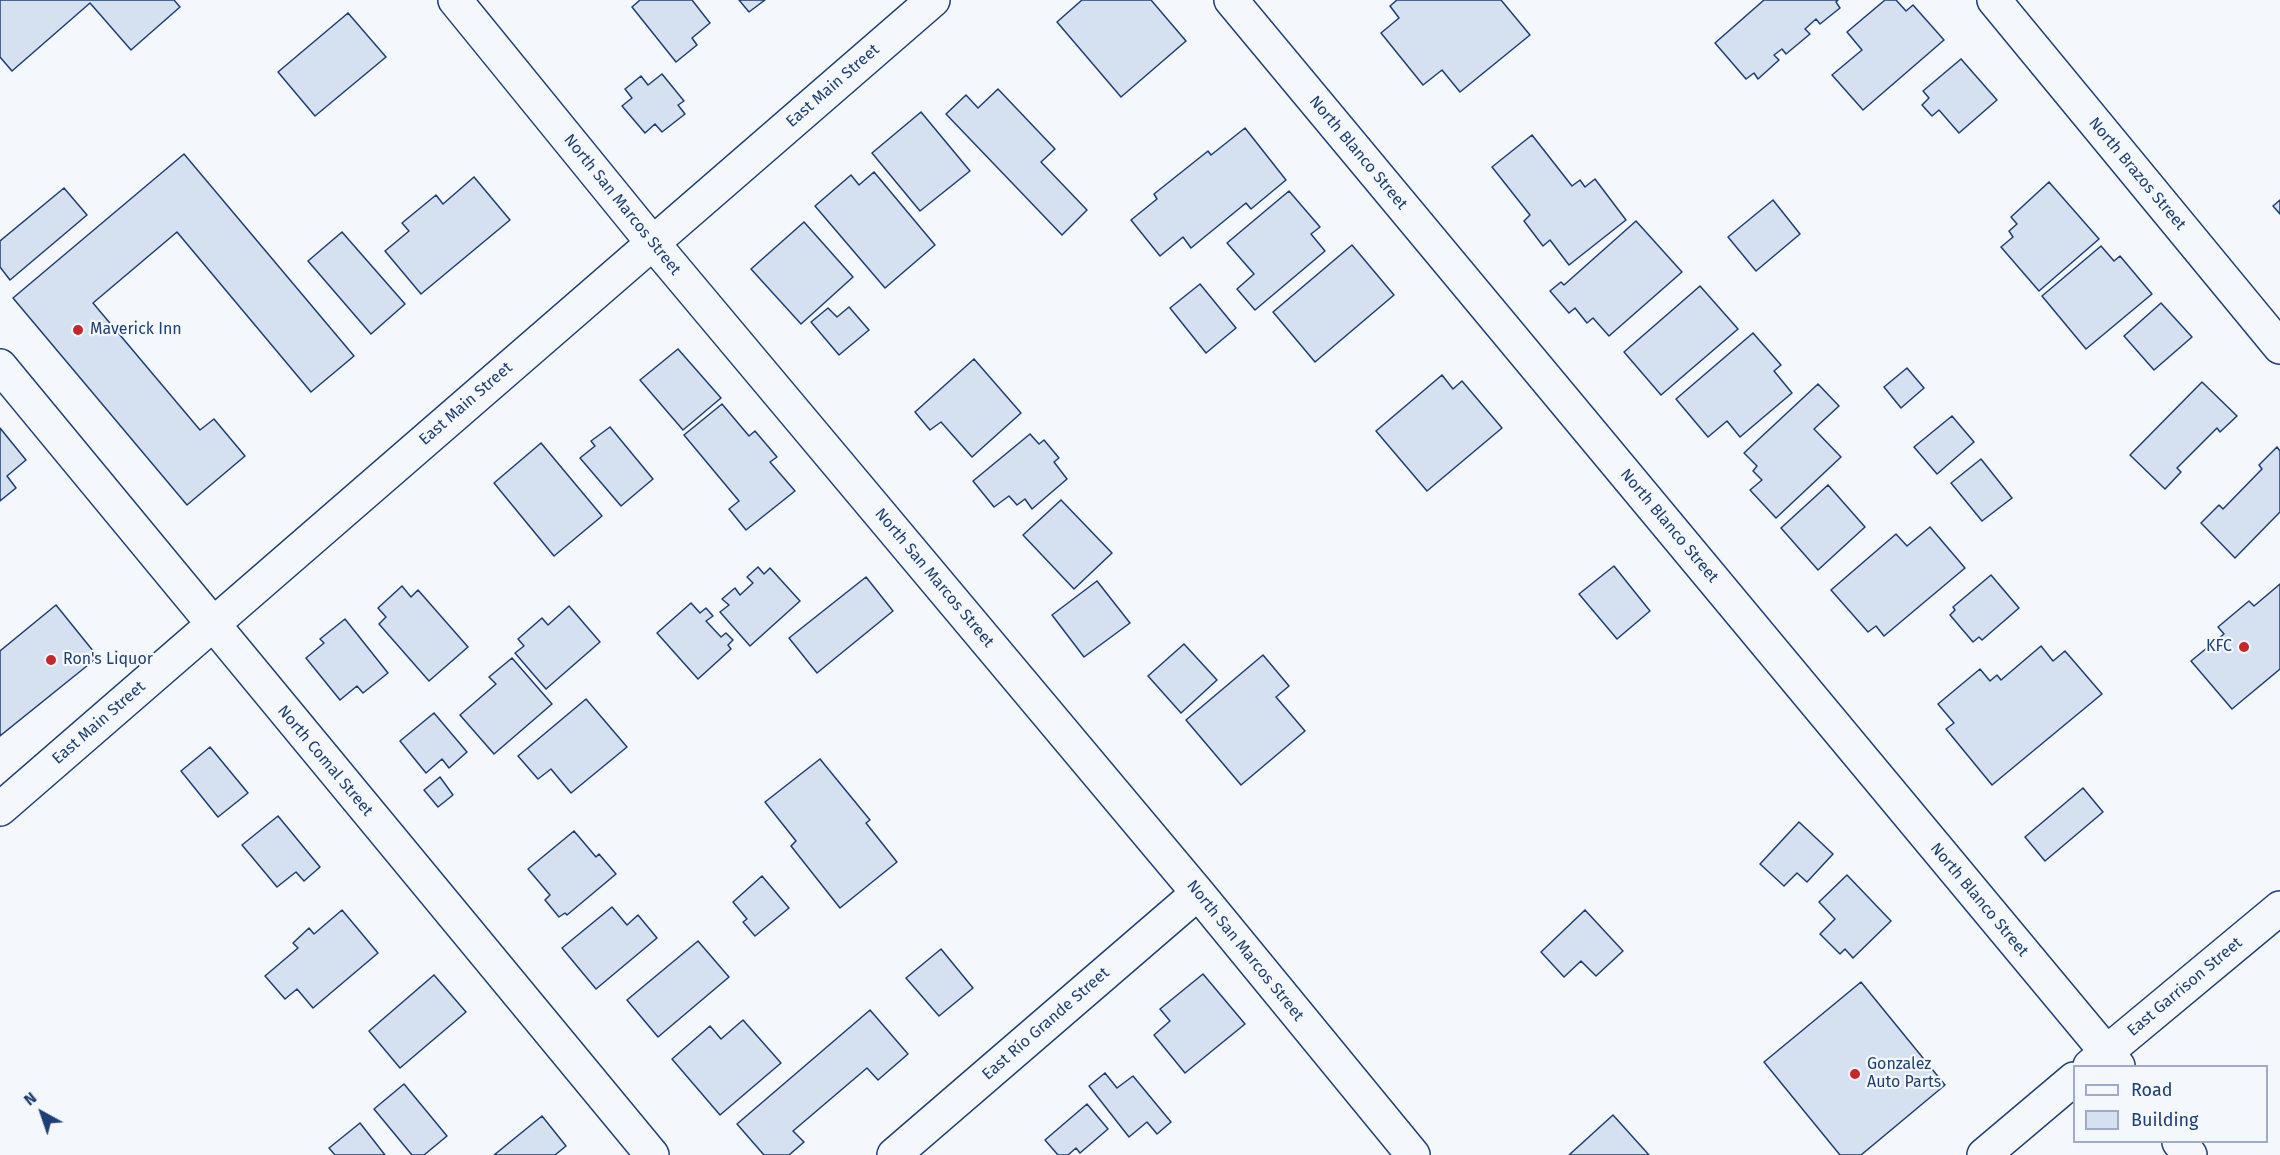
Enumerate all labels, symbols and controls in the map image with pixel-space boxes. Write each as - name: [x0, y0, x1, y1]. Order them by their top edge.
- street label: East Main Street: [783, 40, 883, 132]
- street label: North Blanco Street: [1305, 92, 1411, 214]
- street label: North Brazos Street: [2084, 114, 2190, 234]
- street label: North San Marcos Street: [559, 131, 685, 279]
- place label: Maverick Inn: [90, 320, 182, 340]
- marker: Maverick Inn: [71, 323, 85, 337]
- street label: East Main Street: [416, 358, 516, 450]
- street label: North Blanco Street: [1616, 465, 1722, 587]
- street label: North San Marcos Street: [870, 505, 998, 651]
- place label: KFC: [2206, 637, 2232, 657]
- marker: KFC: [2237, 640, 2251, 654]
- place label: Ron's Liquor: [63, 650, 153, 670]
- marker: Ron's Liquor: [44, 653, 58, 667]
- street label: East Main Street: [49, 677, 149, 769]
- street label: North Comal Street: [273, 702, 377, 820]
- street label: North Blanco Street: [1926, 839, 2032, 961]
- street label: North San Marcos Street: [1182, 877, 1308, 1025]
- street label: East Garrison Street: [2124, 933, 2246, 1041]
- street label: East Río Grande Street: [979, 964, 1113, 1084]
- place label: Gonzalez Auto Parts: [1867, 1055, 1941, 1093]
- legend: [2073, 1065, 2268, 1143]
- marker: Gonzalez Auto Parts: [1848, 1067, 1862, 1081]
- text: Road: [2131, 1079, 2173, 1101]
- north arrow: [12, 1083, 72, 1143]
- text: N: [20, 1088, 40, 1110]
- text: Building: [2131, 1109, 2198, 1131]

